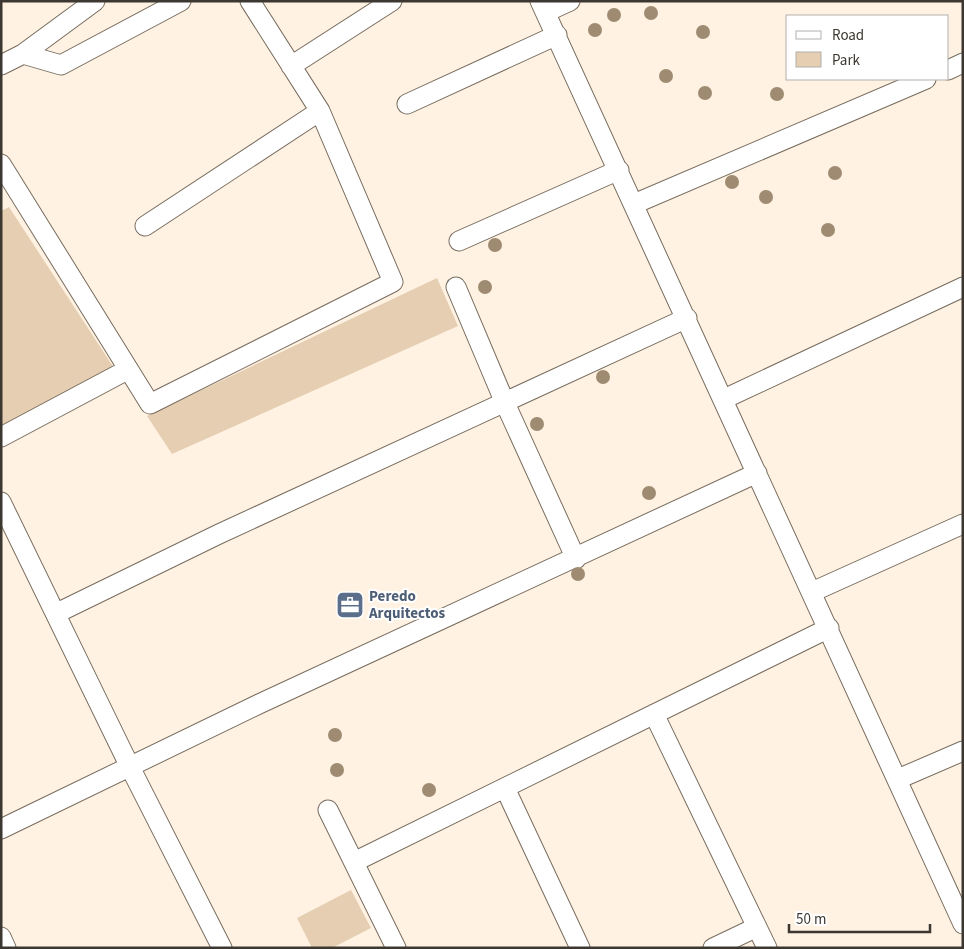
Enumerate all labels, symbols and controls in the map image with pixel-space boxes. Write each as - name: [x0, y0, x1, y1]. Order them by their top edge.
- legend: [786, 15, 949, 80]
- text: Road: [832, 25, 864, 46]
- text: Park: [832, 50, 861, 71]
- place label: Peredo Arquitectos: [368, 586, 446, 624]
- office icon: Peredo Arquitectos: [335, 590, 365, 620]
- scale bar: [789, 902, 930, 934]
- text: 50 m: [796, 909, 826, 930]

